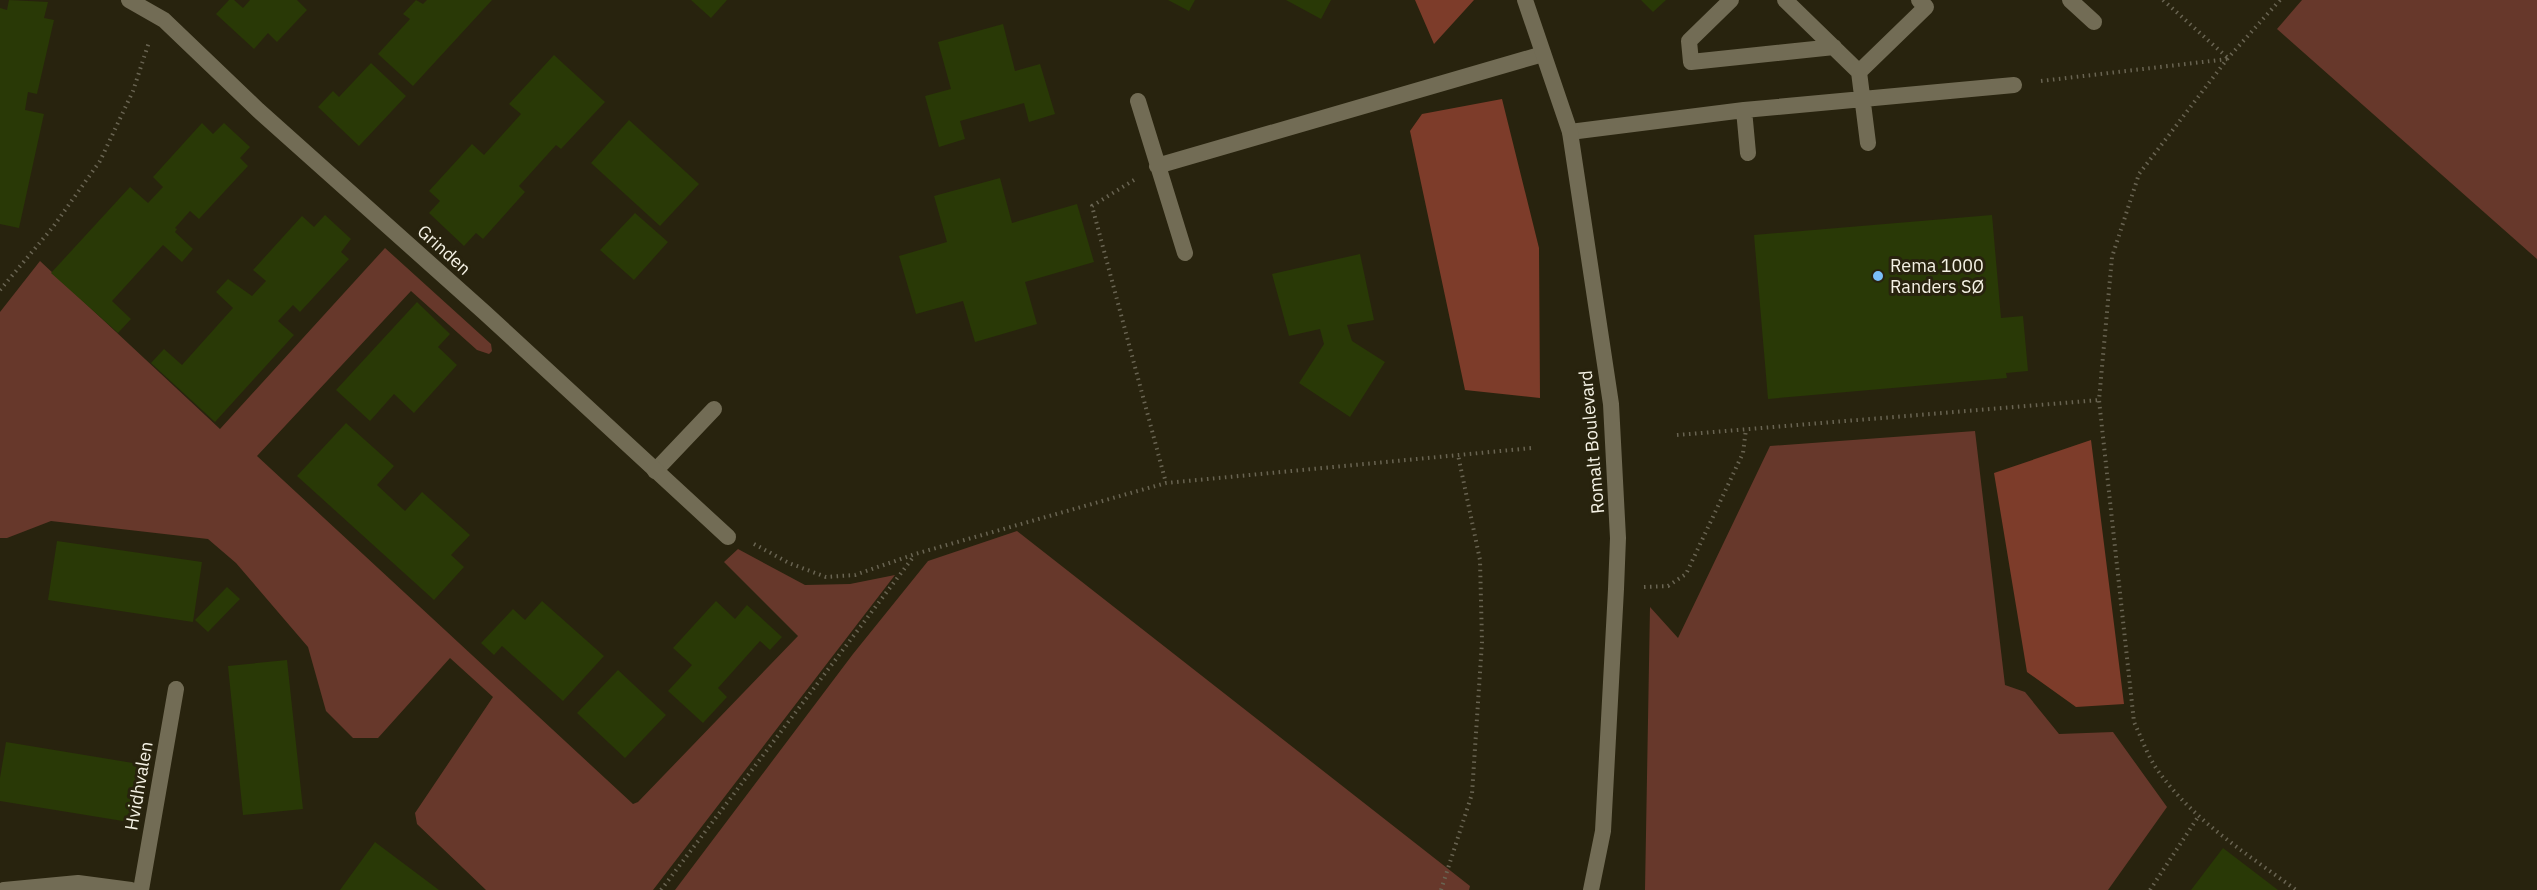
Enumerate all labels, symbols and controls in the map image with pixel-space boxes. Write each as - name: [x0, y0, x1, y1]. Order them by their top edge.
- street label: Grinden: [413, 220, 476, 280]
- place label: Rema 1000 Randers SØ: [1890, 254, 1984, 298]
- marker: Rema 1000 Randers SØ: [1871, 269, 1885, 283]
- street label: Romalt Boulevard: [1574, 369, 1609, 515]
- street label: Hvidhvalen: [119, 740, 158, 832]

